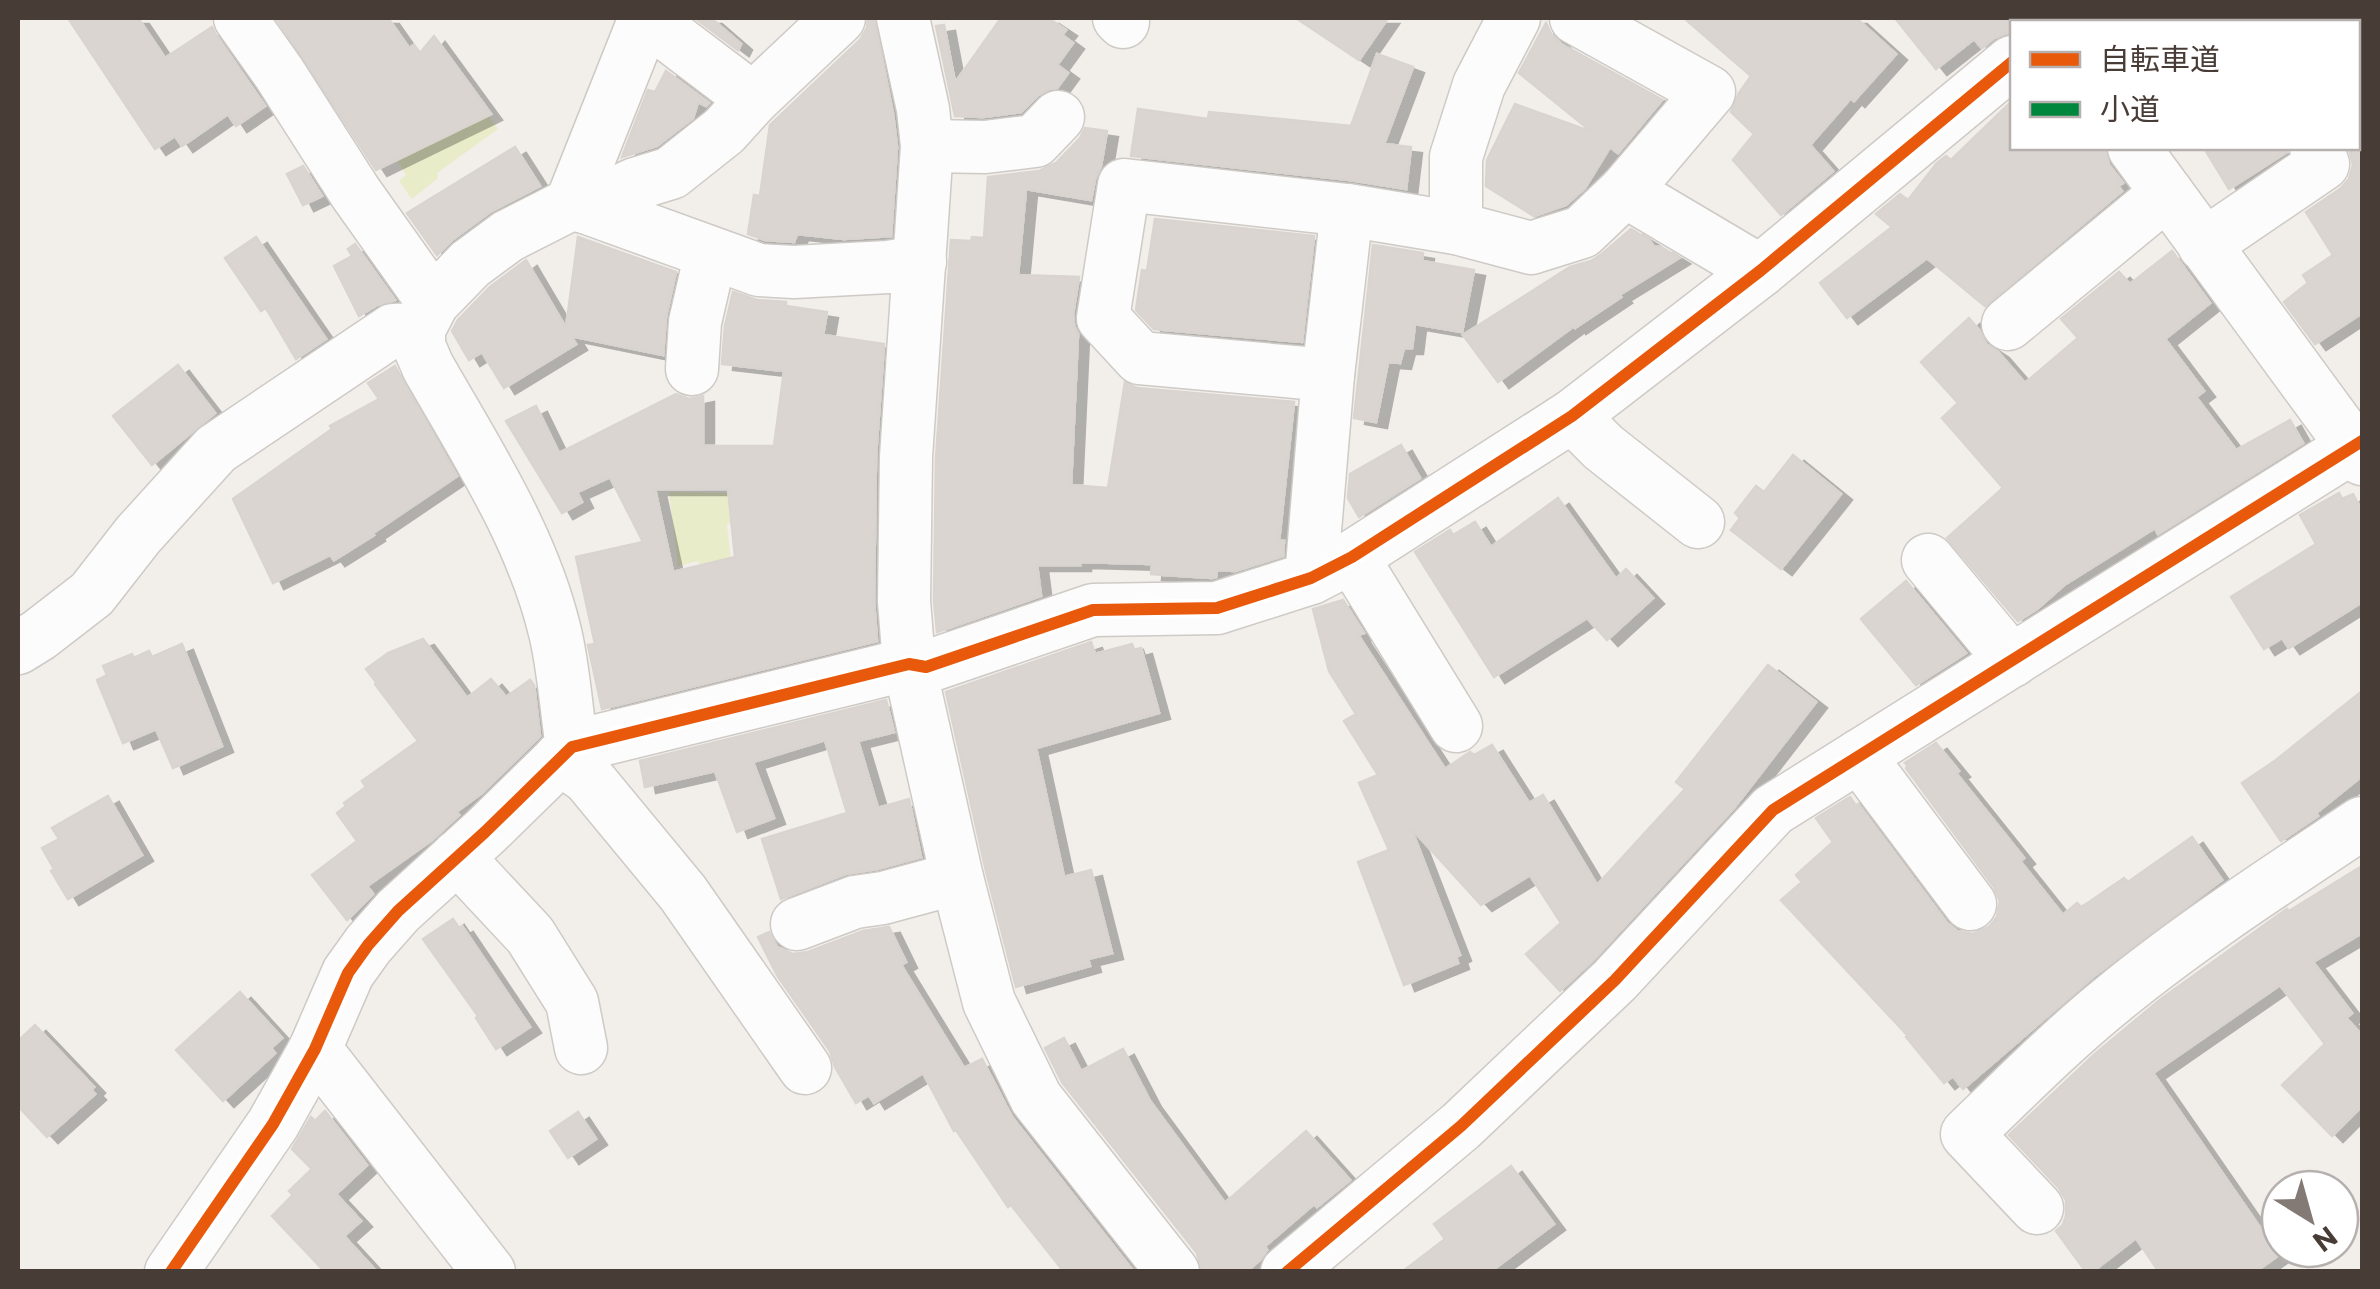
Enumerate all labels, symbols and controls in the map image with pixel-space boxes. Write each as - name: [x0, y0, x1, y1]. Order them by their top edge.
- legend: [2010, 20, 2360, 150]
- text: 自転車道: [2100, 39, 2220, 76]
- text: 小道: [2100, 89, 2160, 126]
- north arrow: [2260, 1169, 2360, 1269]
- text: N: [2307, 1220, 2344, 1260]

